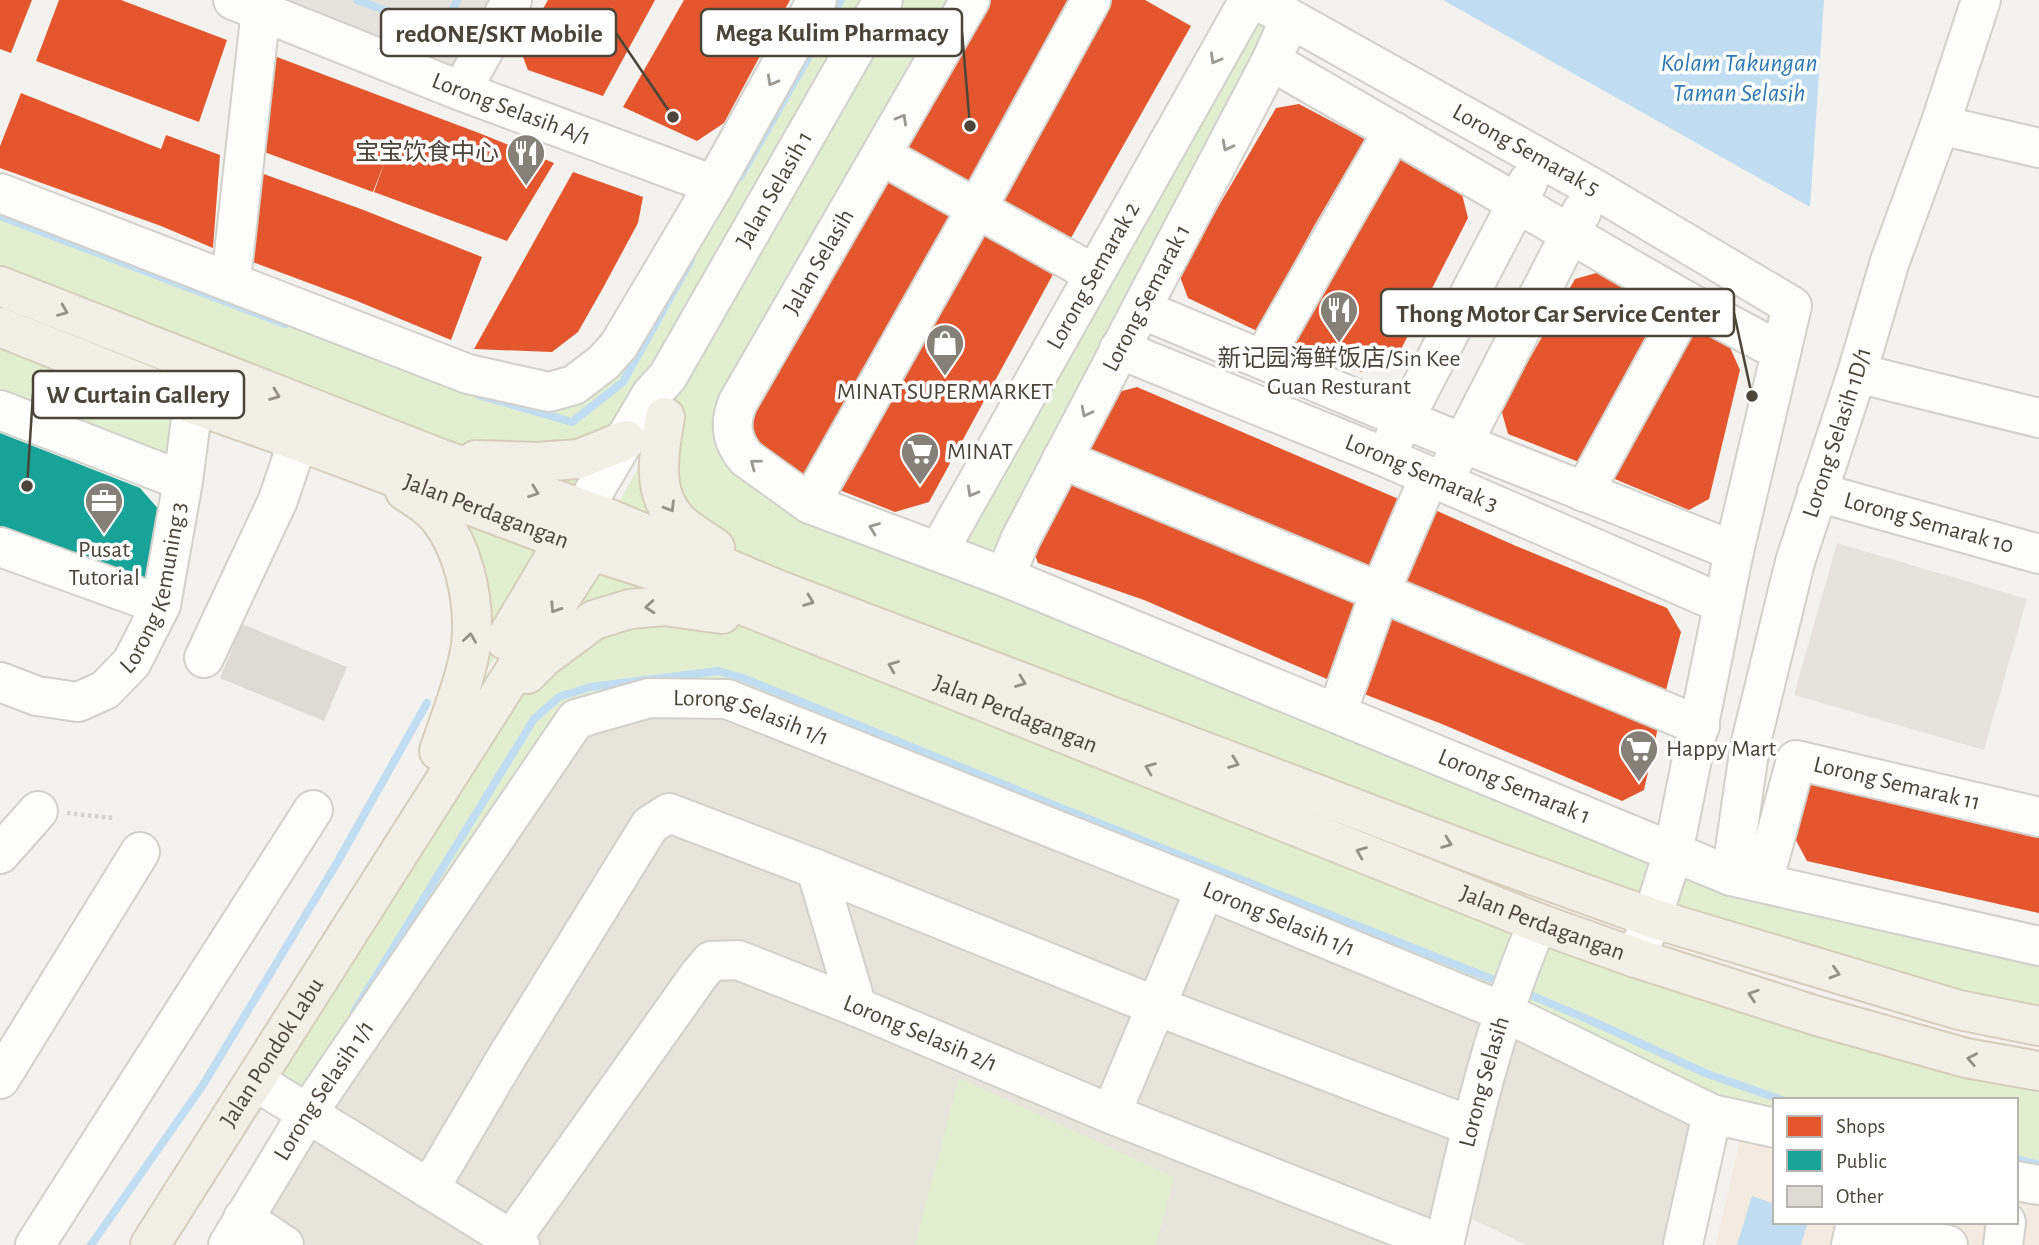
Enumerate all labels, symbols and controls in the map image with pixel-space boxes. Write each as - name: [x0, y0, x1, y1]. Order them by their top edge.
- callout: redONE/SKT Mobile: [381, 9, 616, 56]
- callout: Mega Kulim Pharmacy: [701, 9, 962, 56]
- text: Mega Kulim Pharmacy: [715, 20, 949, 46]
- text: redONE/SKT Mobile: [395, 21, 603, 47]
- water label: Kolam Takungan Taman Selasih: [1660, 50, 1818, 106]
- one-way arrow: [1210, 52, 1223, 65]
- street label: Lorong Selasih A/1: [428, 69, 594, 150]
- one-way arrow: [767, 74, 780, 86]
- street label: Lorong Semarak 5: [1448, 100, 1603, 201]
- one-way arrow: [894, 113, 907, 126]
- street label: Jalan Selasih 1: [732, 127, 817, 252]
- restaurant icon: 宝宝饮食中心: [505, 132, 547, 187]
- one-way arrow: [1221, 138, 1235, 151]
- place label: 宝宝饮食中心: [355, 139, 499, 165]
- street label: Lorong Semarak 2: [1043, 198, 1145, 354]
- street label: Jalan Selasih: [779, 205, 859, 319]
- street label: Lorong Semarak 1: [1098, 221, 1195, 376]
- restaurant icon: 新记园海鲜饭店/Sin Kee Guan Resturant: [1318, 289, 1360, 344]
- callout: Thong Motor Car Service Center: [1381, 289, 1734, 336]
- text: Thong Motor Car Service Center: [1396, 301, 1720, 327]
- one-way arrow: [57, 303, 69, 317]
- shop icon: MINAT SUPERMARKET: [924, 322, 966, 377]
- place label: 新记园海鲜饭店/Sin Kee Guan Resturant: [1217, 345, 1461, 399]
- street label: Lorong Selasih 1D/1: [1798, 345, 1876, 521]
- callout: W Curtain Gallery: [33, 371, 244, 418]
- place label: MINAT SUPERMARKET: [837, 380, 1053, 404]
- text: W Curtain Gallery: [46, 382, 230, 408]
- one-way arrow: [268, 386, 280, 400]
- one-way arrow: [1081, 405, 1095, 417]
- street label: Lorong Semarak 3: [1342, 430, 1502, 517]
- supermarket icon: MINAT: [899, 431, 941, 486]
- place label: MINAT: [947, 440, 1013, 464]
- one-way arrow: [750, 460, 763, 472]
- street label: Jalan Perdagangan: [400, 470, 572, 553]
- office icon: Pusat Tutorial: [83, 480, 125, 535]
- one-way arrow: [527, 484, 539, 498]
- one-way arrow: [967, 485, 980, 498]
- street label: Lorong Semarak 10: [1841, 488, 2016, 558]
- one-way arrow: [661, 499, 674, 512]
- street label: Lorong Kemuning 3: [116, 500, 191, 678]
- one-way arrow: [869, 523, 881, 537]
- place label: Pusat Tutorial: [68, 538, 140, 590]
- one-way arrow: [802, 593, 814, 607]
- one-way arrow: [644, 599, 655, 614]
- one-way arrow: [551, 601, 564, 614]
- one-way arrow: [463, 632, 478, 644]
- one-way arrow: [887, 660, 899, 674]
- street label: Jalan Perdagangan: [930, 671, 1101, 758]
- one-way arrow: [1015, 674, 1027, 688]
- street label: Lorong Selasih 1/1: [673, 686, 832, 750]
- supermarket icon: Happy Mart: [1618, 728, 1660, 783]
- place label: Happy Mart: [1666, 737, 1777, 761]
- street label: Lorong Semarak 1: [1435, 745, 1594, 829]
- street label: Lorong Semarak 11: [1811, 753, 1983, 815]
- one-way arrow: [1228, 754, 1240, 768]
- one-way arrow: [1144, 762, 1157, 776]
- one-way arrow: [1440, 835, 1452, 849]
- one-way arrow: [1356, 847, 1368, 861]
- street label: Lorong Selasih 1/1: [1199, 877, 1358, 961]
- street label: Jalan Perdagangan: [1457, 881, 1628, 965]
- one-way arrow: [1828, 964, 1840, 979]
- street label: Jalan Pondok Labu: [216, 974, 328, 1131]
- one-way arrow: [1748, 989, 1760, 1004]
- street label: Lorong Selasih 2/1: [840, 991, 1001, 1077]
- street label: Lorong Selasih: [1455, 1013, 1514, 1150]
- street label: Lorong Selasih 1/1: [270, 1016, 379, 1165]
- one-way arrow: [1966, 1052, 1978, 1067]
- legend: [1773, 1098, 2018, 1224]
- text: Shops: [1836, 1116, 1885, 1137]
- text: Public: [1836, 1151, 1886, 1172]
- text: Other: [1836, 1186, 1884, 1207]

